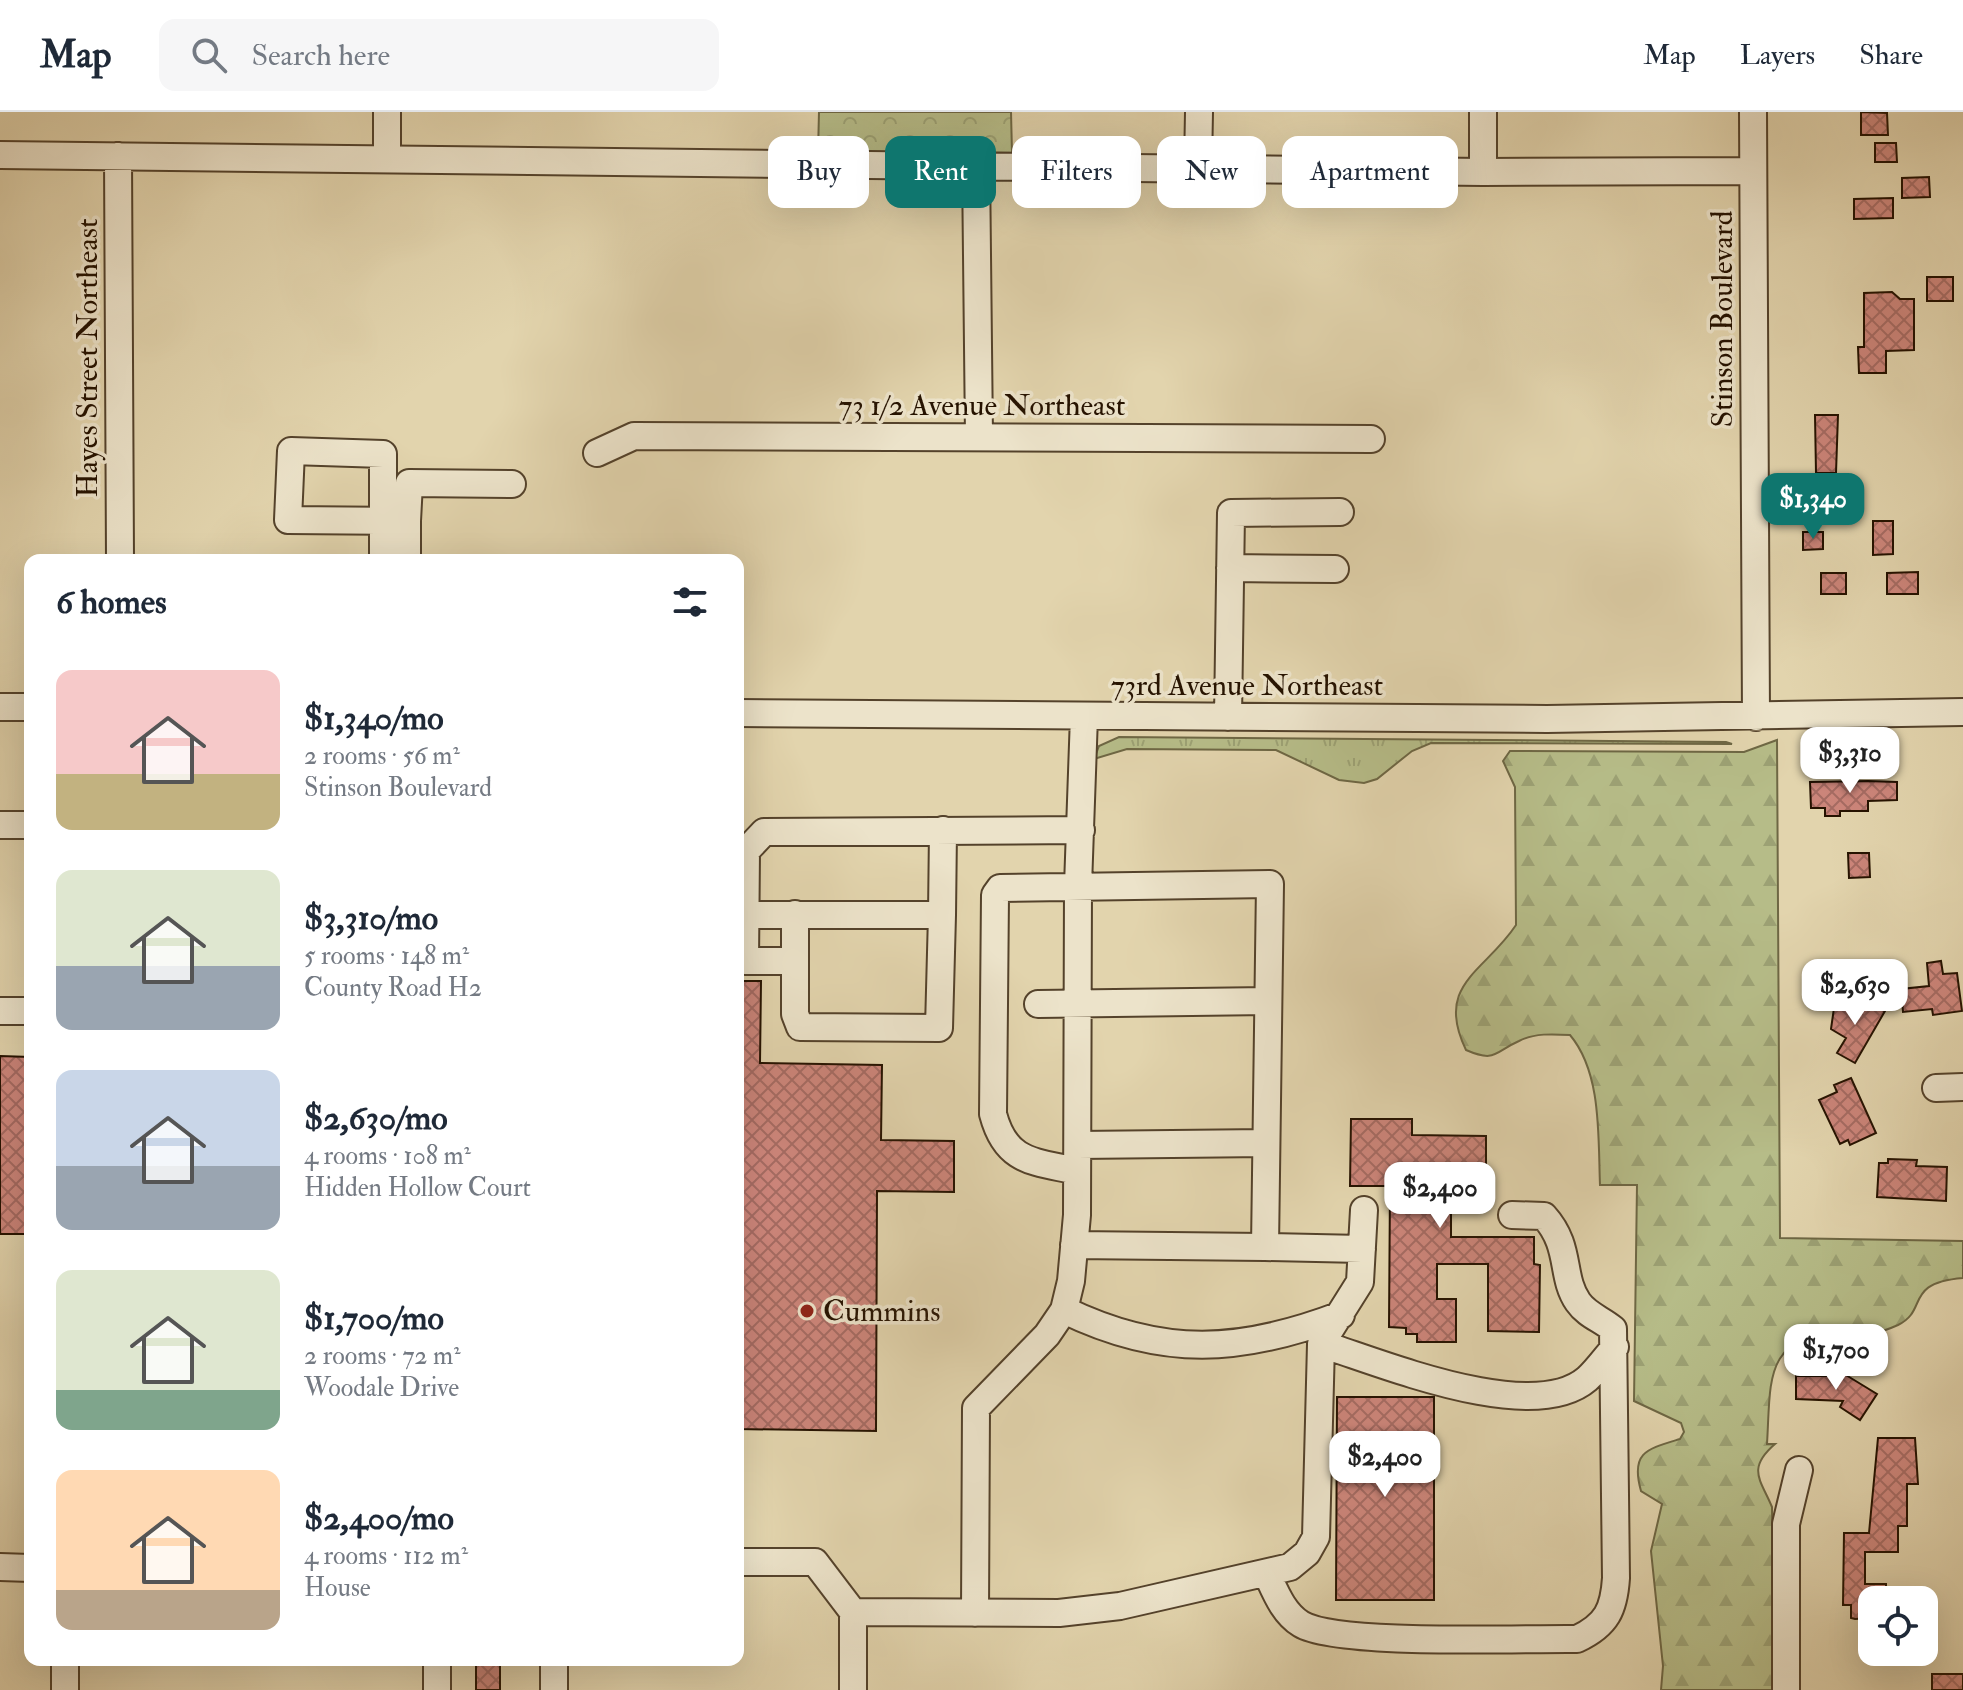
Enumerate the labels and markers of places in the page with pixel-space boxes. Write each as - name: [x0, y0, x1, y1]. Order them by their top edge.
- pin: $1,340: [1748, 473, 1878, 541]
- pin: $3,310: [1785, 727, 1915, 795]
- pin: $2,630: [1790, 959, 1920, 1027]
- pin: $2,400: [1375, 1162, 1505, 1230]
- place label: Cummins: [823, 1293, 941, 1330]
- marker: Cummins: [798, 1302, 816, 1320]
- pin: $1,700: [1771, 1324, 1901, 1392]
- pin: $2,400: [1320, 1431, 1450, 1499]

